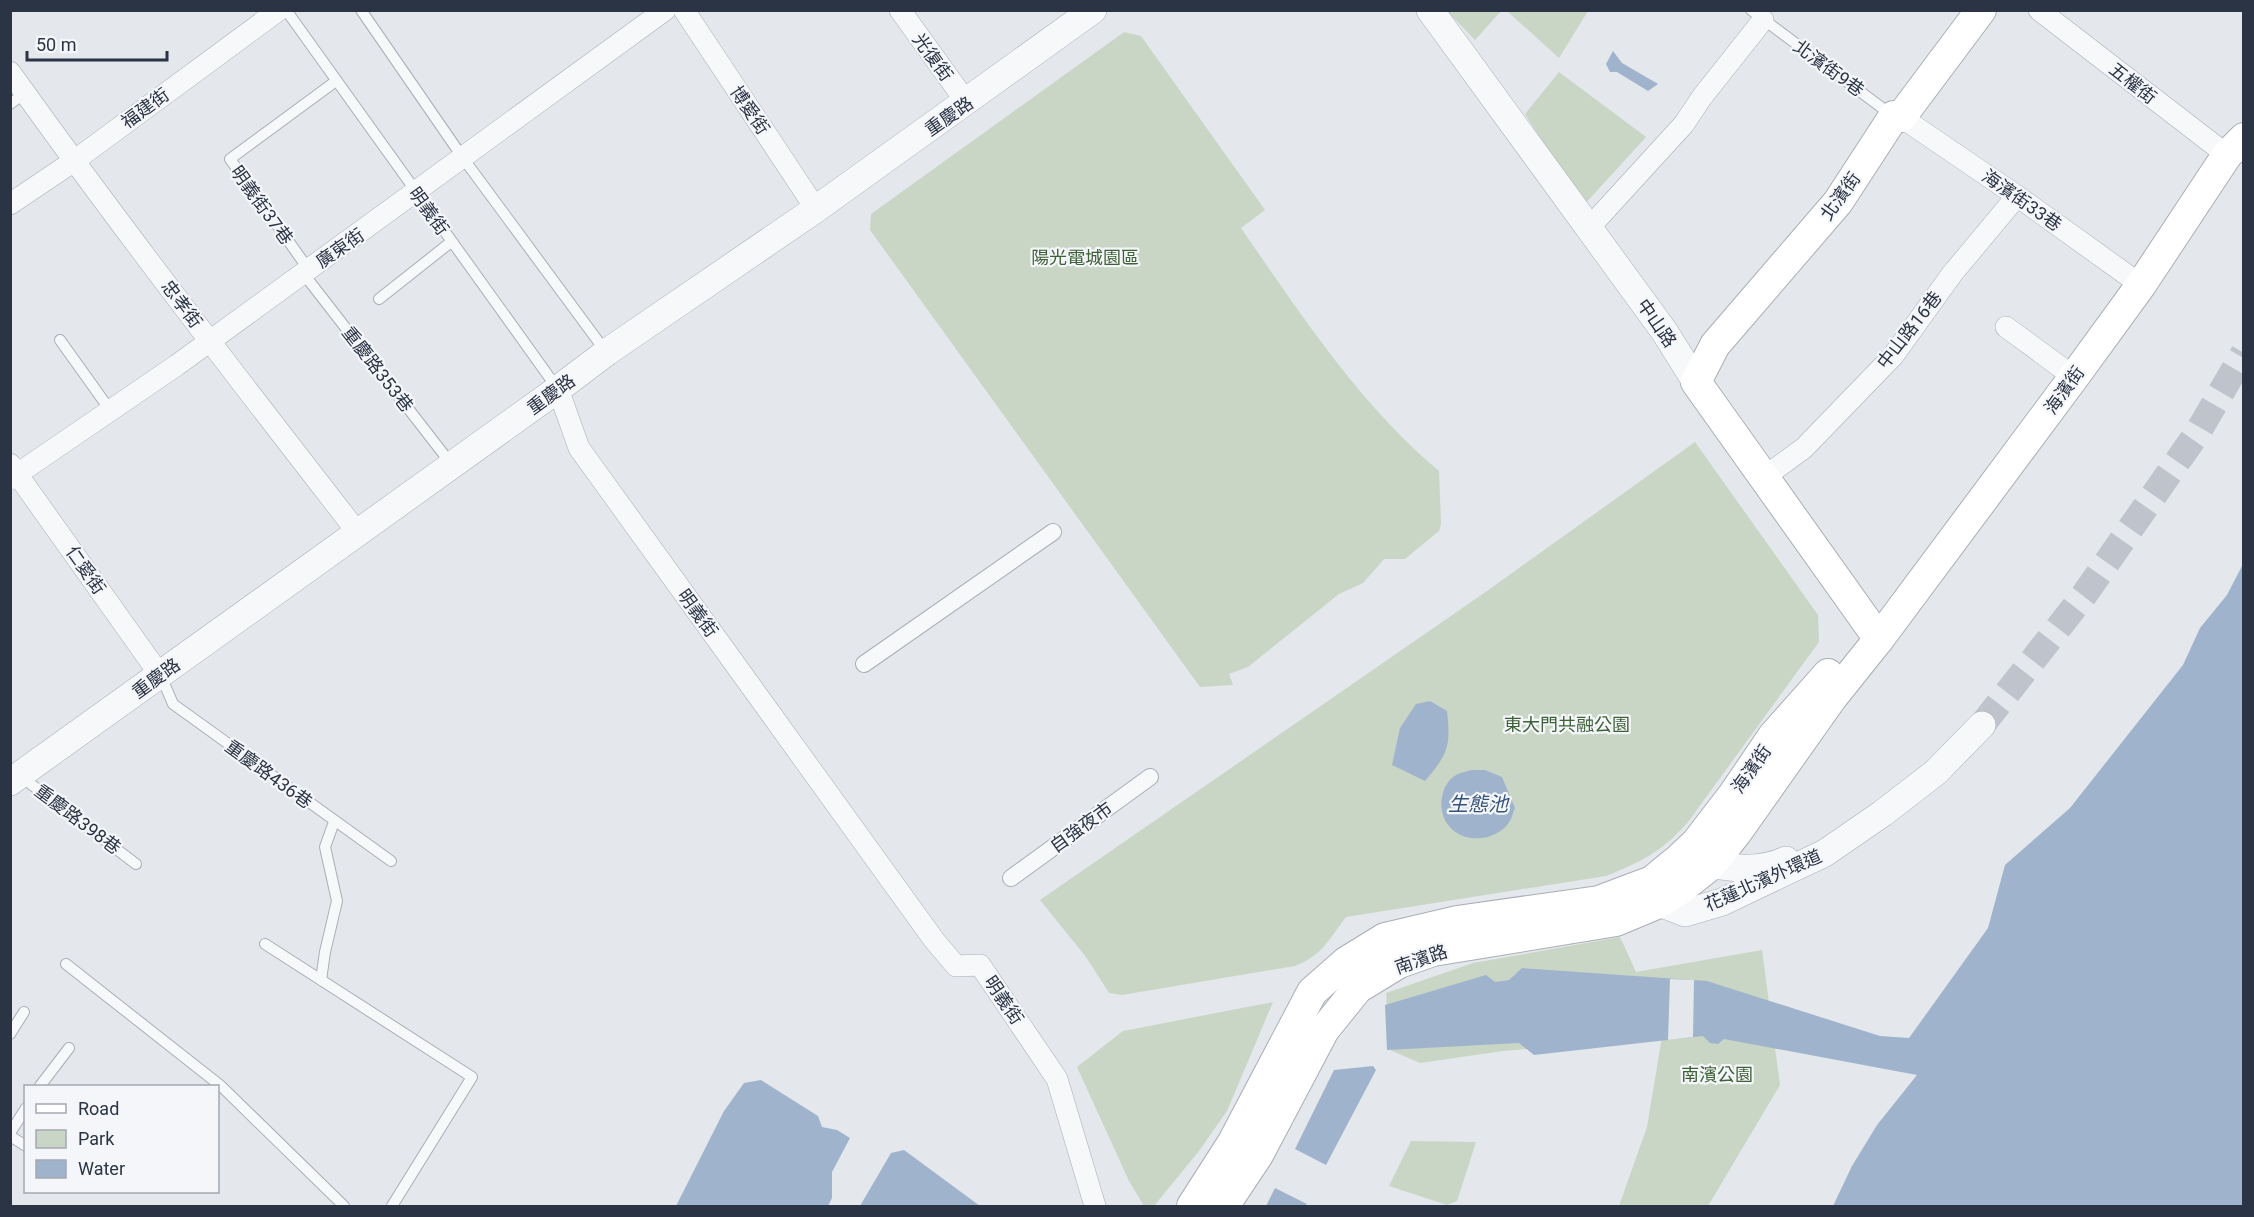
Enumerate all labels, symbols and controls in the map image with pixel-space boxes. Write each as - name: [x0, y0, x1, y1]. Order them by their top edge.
- scale bar: [27, 24, 166, 62]
- street label: 光復街: [909, 29, 957, 85]
- text: 50 m: [36, 34, 76, 55]
- street label: 北濱街9巷: [1790, 35, 1868, 101]
- street label: 五權街: [2105, 58, 2161, 108]
- street label: 博愛街: [726, 82, 774, 138]
- street label: 福建街: [117, 84, 173, 132]
- street label: 重慶路: [921, 92, 977, 140]
- street label: 明義街37巷: [226, 162, 298, 248]
- street label: 海濱街33巷: [1978, 165, 2066, 235]
- street label: 北濱街: [1816, 168, 1864, 224]
- street label: 明義街: [405, 183, 453, 239]
- street label: 廣東街: [312, 224, 368, 272]
- park label: 陽光電城園區: [1031, 247, 1139, 268]
- street label: 忠孝街: [157, 276, 207, 332]
- street label: 中山路16巷: [1872, 287, 1946, 373]
- street label: 中山路: [1633, 295, 1681, 351]
- street label: 重慶路353巷: [338, 322, 418, 416]
- street label: 海濱街: [2040, 362, 2088, 418]
- street label: 重慶路: [523, 370, 579, 418]
- street label: 仁愛街: [62, 542, 110, 598]
- street label: 明義街: [674, 585, 722, 641]
- street label: 重慶路: [128, 654, 184, 702]
- park label: 東大門共融公園: [1504, 714, 1630, 735]
- street label: 重慶路436巷: [221, 735, 317, 813]
- street label: 海濱街: [1727, 741, 1775, 797]
- street label: 重慶路398巷: [31, 780, 125, 858]
- water label: 生態池: [1448, 792, 1510, 816]
- street label: 自強夜市: [1046, 797, 1116, 857]
- street label: 花蓮北濱外環道: [1701, 845, 1825, 915]
- street label: 南濱路: [1392, 940, 1450, 978]
- street label: 明義街: [980, 972, 1028, 1028]
- park label: 南濱公園: [1681, 1064, 1753, 1085]
- legend: [24, 1085, 219, 1193]
- text: Road: [78, 1098, 119, 1119]
- text: Park: [78, 1128, 115, 1149]
- text: Water: [78, 1158, 125, 1179]

